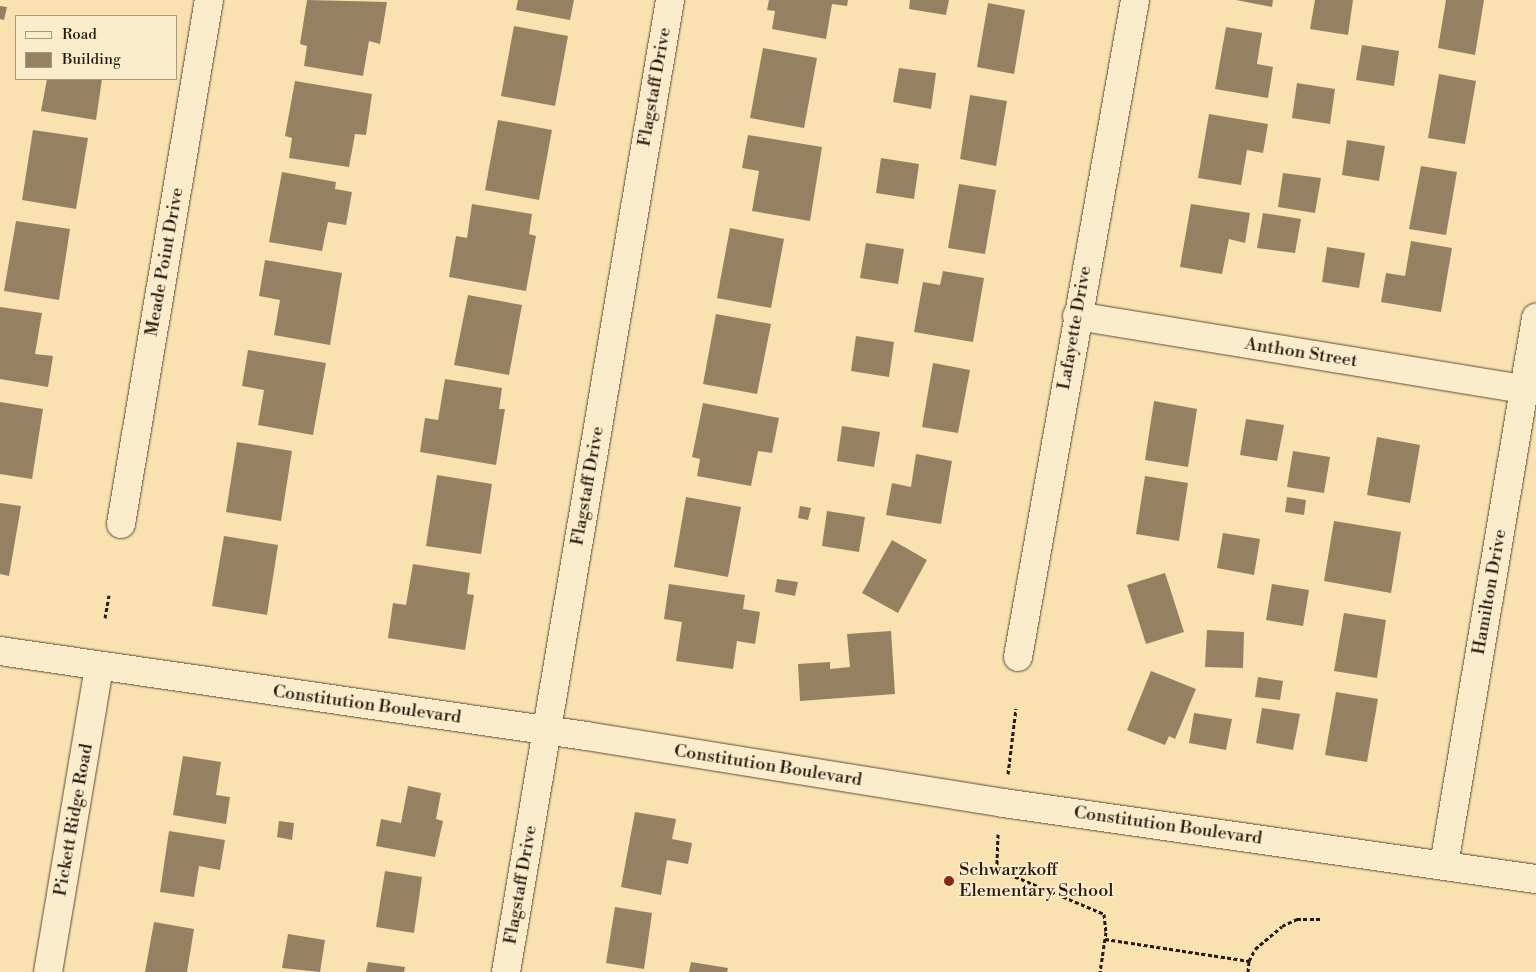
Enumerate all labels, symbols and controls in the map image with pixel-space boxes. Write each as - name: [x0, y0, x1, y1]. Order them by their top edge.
- legend: [15, 15, 178, 80]
- text: Road: [62, 25, 97, 44]
- street label: Flagstaff Drive: [634, 26, 676, 148]
- text: Building: [62, 50, 121, 69]
- street label: Meade Point Drive: [141, 186, 189, 338]
- street label: Lafayette Drive: [1053, 264, 1097, 392]
- street label: Anthon Street: [1243, 333, 1359, 373]
- street label: Flagstaff Drive: [567, 425, 609, 547]
- street label: Hamilton Drive: [1468, 528, 1512, 656]
- street label: Constitution Boulevard: [271, 681, 463, 729]
- street label: Constitution Boulevard: [672, 740, 864, 792]
- street label: Pickett Ridge Road: [50, 742, 98, 898]
- street label: Constitution Boulevard: [1072, 802, 1264, 850]
- street label: Flagstaff Drive: [500, 824, 542, 946]
- place label: Schwarzkoff Elementary School: [959, 860, 1114, 902]
- marker: Schwarzkoff Elementary School: [943, 875, 955, 887]

